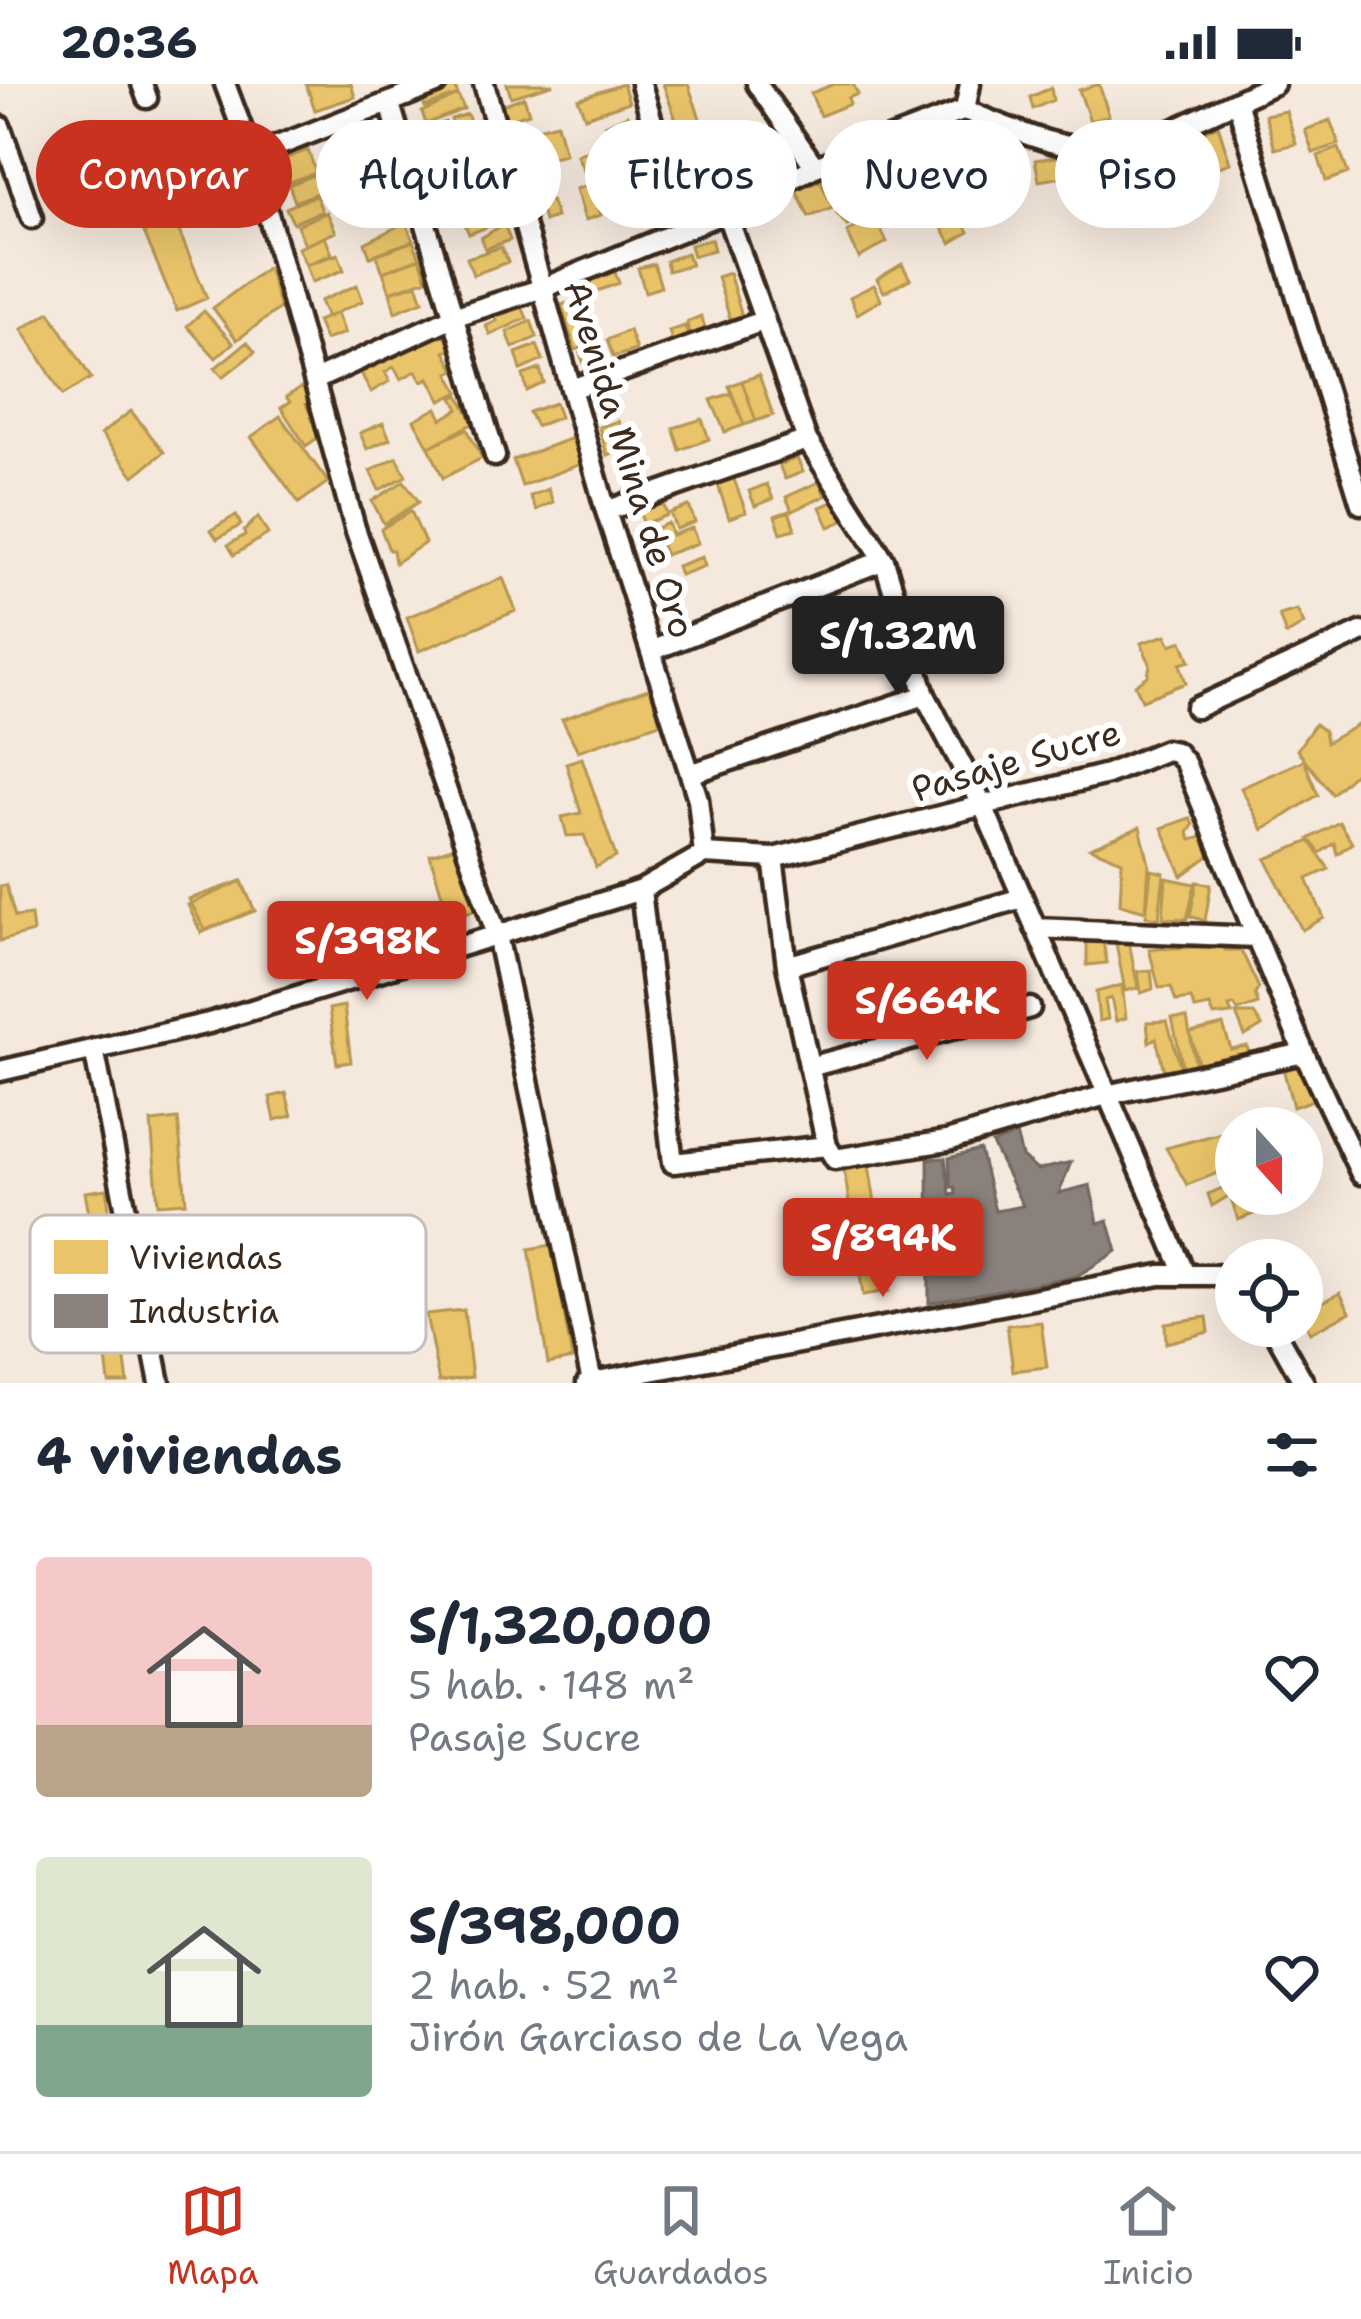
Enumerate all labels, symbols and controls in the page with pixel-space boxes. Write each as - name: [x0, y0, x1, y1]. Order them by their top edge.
- text: 20:36: [60, 12, 198, 72]
- chip: Comprar: [36, 120, 292, 228]
- chip: Alquilar: [316, 120, 561, 228]
- chip: Filtros: [585, 120, 797, 228]
- chip: Nuevo: [821, 120, 1031, 228]
- chip: Piso: [1055, 120, 1220, 228]
- street label: Avenida Mina de Oro: [552, 274, 707, 644]
- pin: S/1.32M: [787, 596, 1009, 698]
- text: S/1.32M: [819, 609, 977, 661]
- street label: Pasaje Sucre: [906, 707, 1126, 814]
- pin: S/398K: [269, 901, 465, 1003]
- text: S/398K: [294, 914, 440, 966]
- pin: S/664K: [829, 961, 1025, 1063]
- text: S/664K: [854, 974, 1000, 1026]
- north arrow: [1215, 1107, 1323, 1215]
- map controls: [1215, 1107, 1323, 1347]
- pin: S/894K: [785, 1198, 981, 1300]
- text: S/894K: [810, 1211, 956, 1263]
- legend: [30, 1215, 426, 1353]
- text: Viviendas: [129, 1235, 283, 1280]
- button: locate: [1215, 1239, 1323, 1347]
- text: Industria: [129, 1289, 279, 1334]
- text: 4 viviendas: [36, 1421, 342, 1489]
- icon: filters: [1259, 1422, 1325, 1488]
- text: S/1,320,000: [408, 1591, 713, 1659]
- icon: home: [132, 1605, 276, 1749]
- icon: heart: [1259, 1644, 1325, 1710]
- text: 5 hab. · 148 m²: [408, 1659, 695, 1711]
- text: Pasaje Sucre: [408, 1711, 641, 1763]
- text: S/398,000: [408, 1891, 681, 1959]
- icon: home: [132, 1905, 276, 2049]
- icon: heart: [1259, 1944, 1325, 2010]
- text: 2 hab. · 52 m²: [408, 1959, 679, 2011]
- text: Jirón Garciaso de La Vega: [408, 2011, 908, 2063]
- tab: Mapa: [167, 2178, 259, 2295]
- tab: Guardados: [593, 2178, 769, 2295]
- tab: Inicio: [1103, 2178, 1194, 2295]

